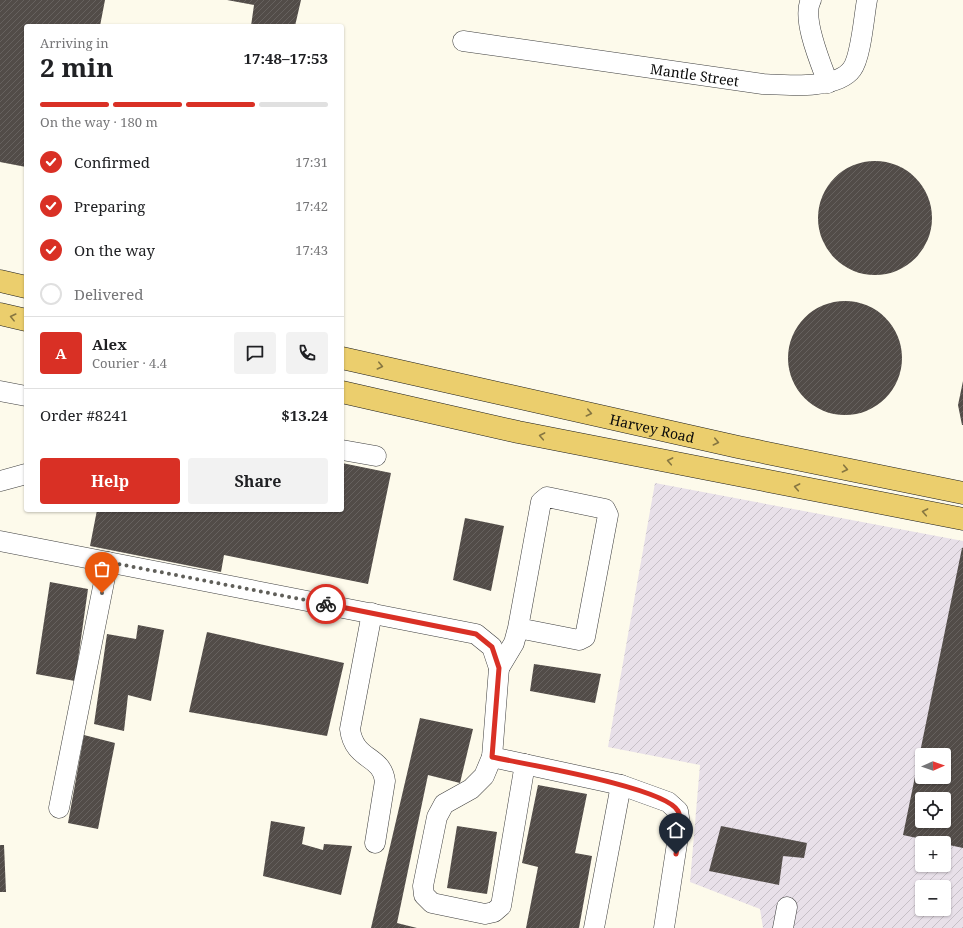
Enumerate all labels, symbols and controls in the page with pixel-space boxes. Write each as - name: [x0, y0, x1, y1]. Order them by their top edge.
- text: Arriving in: [40, 34, 109, 52]
- text: 17:48–17:53: [244, 48, 328, 68]
- text: 2 min: [40, 49, 114, 85]
- street label: Mantle Street: [649, 58, 740, 90]
- text: On the way · 180 m: [40, 113, 158, 131]
- icon: check: [40, 151, 62, 173]
- text: Confirmed: [74, 152, 150, 172]
- text: 17:31: [295, 153, 328, 171]
- icon: check: [40, 195, 62, 217]
- text: Preparing: [74, 196, 145, 216]
- text: 17:42: [295, 197, 328, 215]
- icon: check: [40, 239, 62, 261]
- text: On the way: [74, 240, 155, 260]
- text: 17:43: [295, 241, 328, 259]
- text: Delivered: [74, 284, 143, 304]
- one-way arrow: [10, 314, 16, 322]
- button: chat: [234, 332, 276, 374]
- button: phone: [286, 332, 328, 374]
- text: Alex: [92, 334, 127, 354]
- text: A: [55, 343, 67, 363]
- text: Courier · 4.4: [92, 354, 167, 372]
- one-way arrow: [377, 362, 383, 370]
- text: Order #8241: [40, 405, 128, 425]
- text: $13.24: [281, 405, 328, 425]
- one-way arrow: [586, 409, 592, 417]
- street label: Harvey Road: [608, 409, 697, 447]
- one-way arrow: [539, 433, 545, 441]
- one-way arrow: [713, 437, 719, 445]
- button: Help: [40, 458, 180, 504]
- button: Share: [188, 458, 328, 504]
- one-way arrow: [667, 458, 673, 466]
- one-way arrow: [842, 464, 848, 472]
- one-way arrow: [794, 483, 800, 491]
- one-way arrow: [922, 508, 928, 516]
- pin: [85, 552, 119, 593]
- icon: bag: [91, 558, 113, 580]
- courier: [306, 584, 346, 624]
- icon: bike: [315, 593, 337, 615]
- north arrow: [915, 748, 951, 784]
- map controls: [915, 748, 951, 916]
- button: locate: [915, 792, 951, 828]
- pin: [659, 813, 693, 854]
- icon: home: [665, 819, 687, 841]
- button: +: [915, 836, 951, 872]
- button: −: [915, 880, 951, 916]

